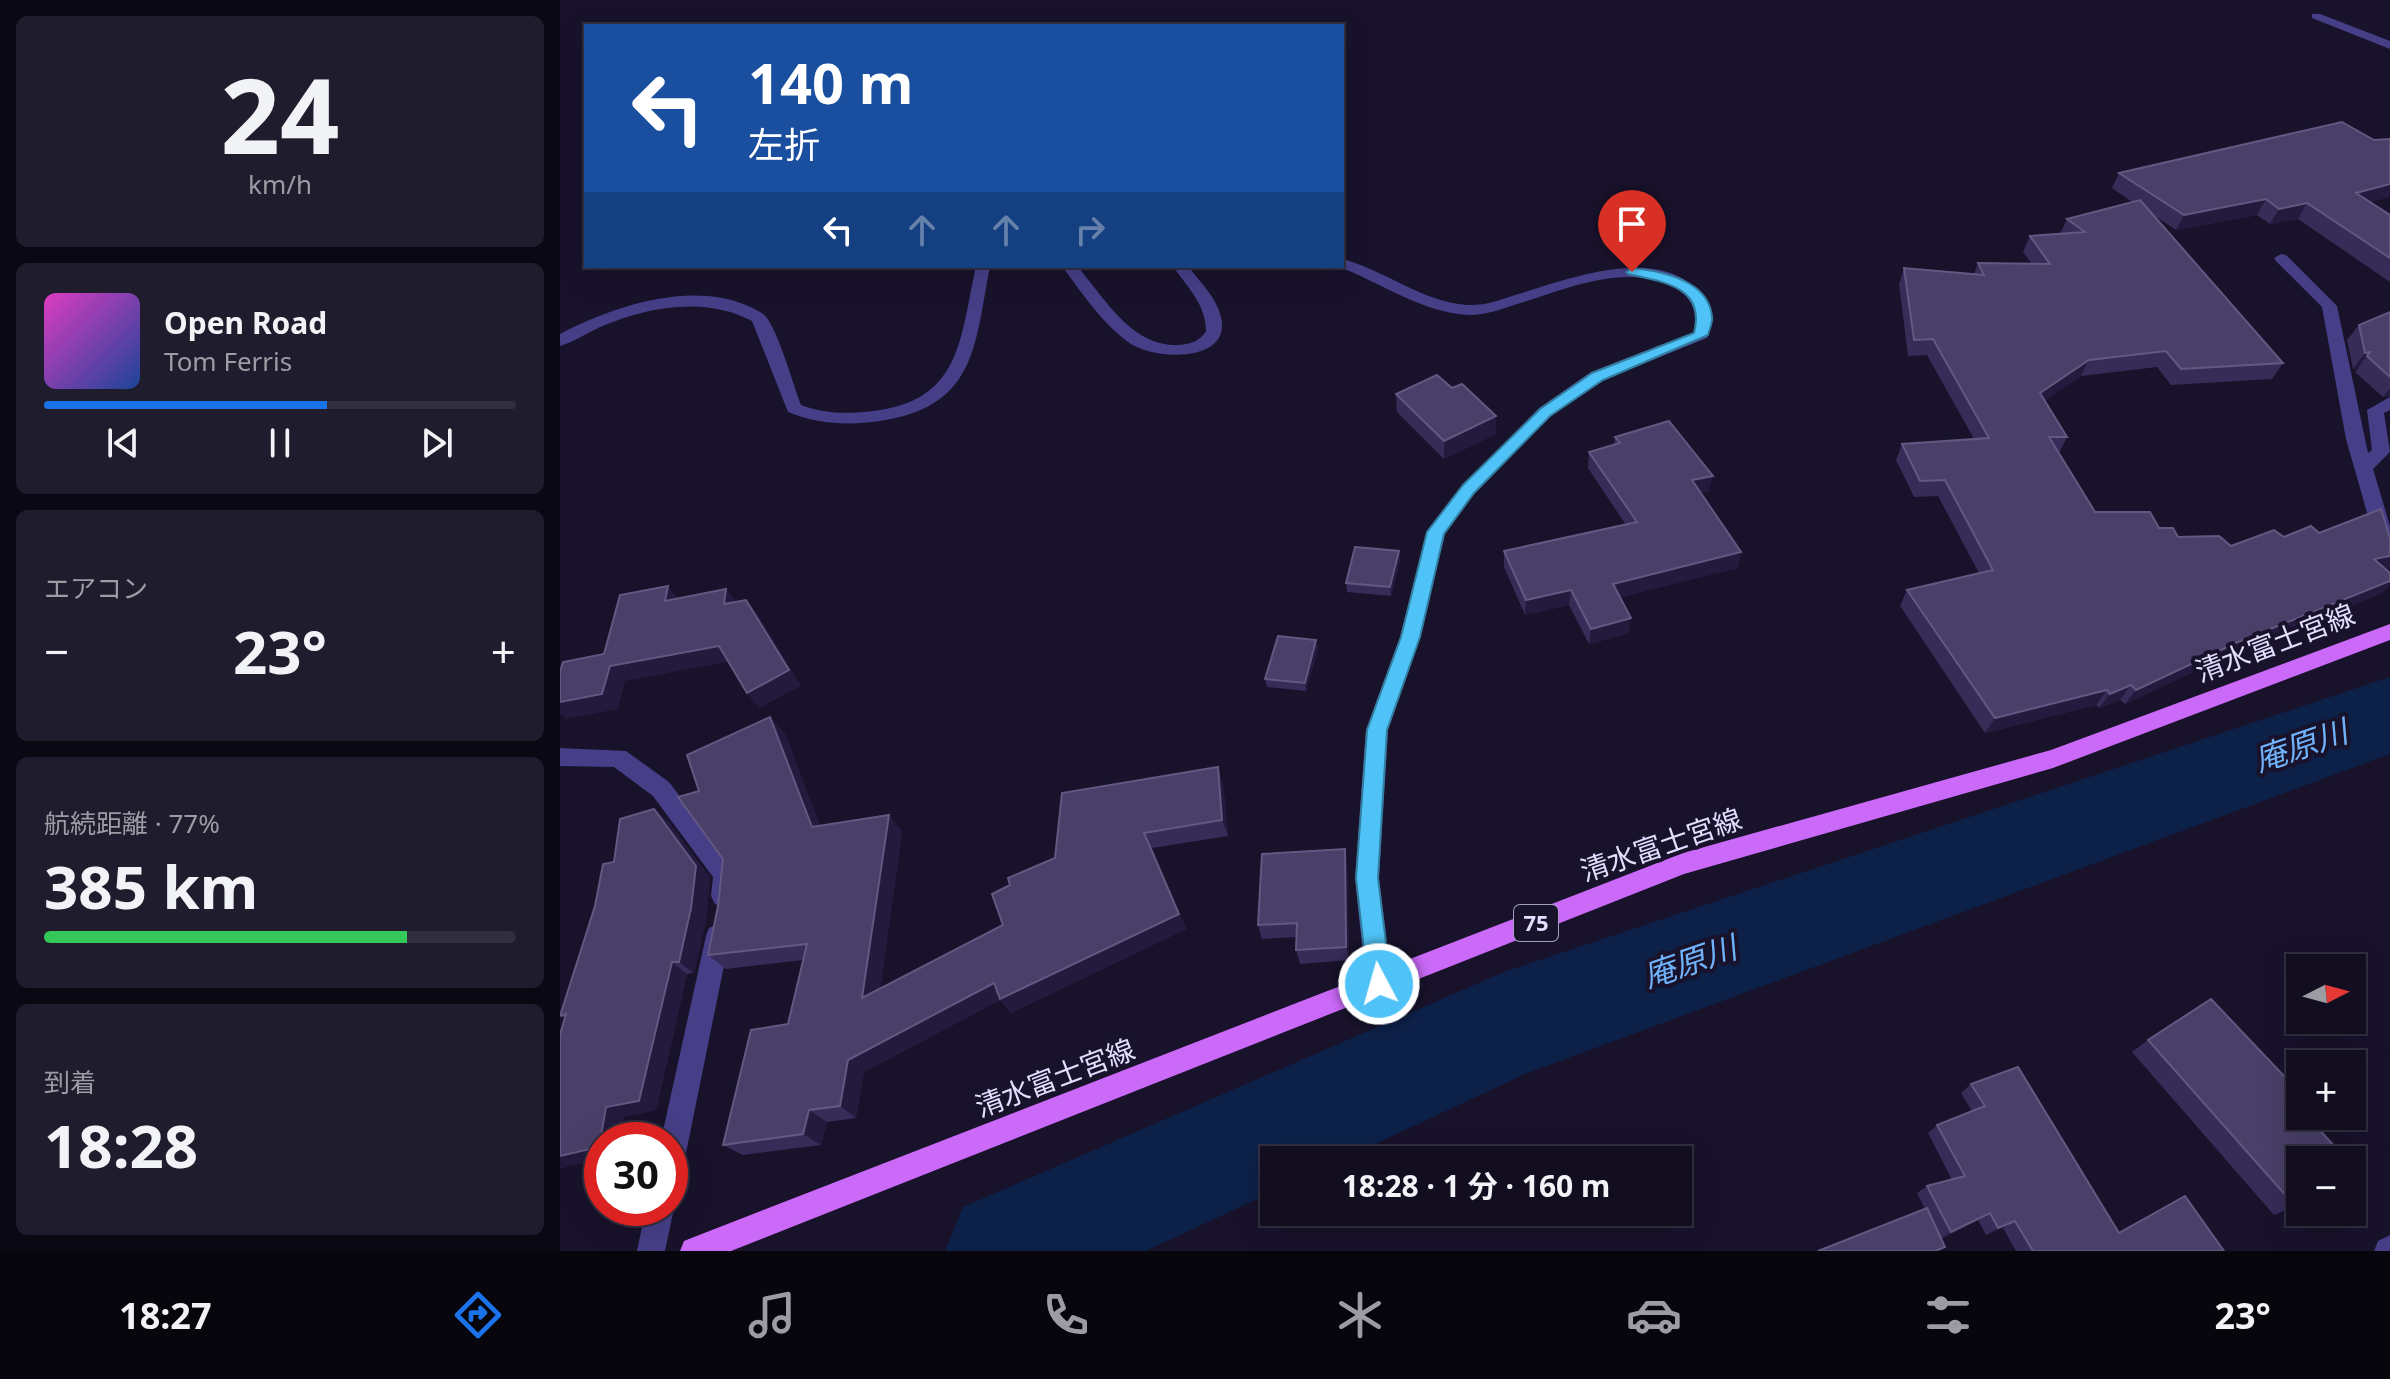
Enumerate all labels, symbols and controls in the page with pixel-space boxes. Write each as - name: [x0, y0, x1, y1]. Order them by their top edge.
- text: 24: [221, 43, 339, 184]
- text: 140 m: [748, 44, 913, 120]
- icon: left: [616, 56, 720, 160]
- text: 左折: [748, 120, 820, 169]
- text: km/h: [248, 166, 312, 202]
- pin: [1598, 190, 1666, 272]
- icon: arrive: [1610, 202, 1654, 246]
- icon: left: [816, 208, 860, 252]
- icon: ahead: [900, 208, 944, 252]
- icon: ahead: [984, 208, 1028, 252]
- icon: right: [1068, 208, 1112, 252]
- text: Open Road: [164, 302, 327, 343]
- text: Tom Ferris: [164, 343, 292, 379]
- icon: previous: [101, 421, 145, 465]
- icon: pause: [258, 421, 302, 465]
- icon: next: [415, 421, 459, 465]
- text: エアコン: [44, 570, 148, 606]
- street label: 清水富士宮線: [2189, 594, 2360, 690]
- text: 23°: [233, 610, 327, 692]
- text: −: [44, 621, 69, 681]
- text: +: [491, 621, 516, 681]
- water label: 庵原川: [2248, 708, 2356, 781]
- street label: 清水富士宮線: [1575, 799, 1746, 889]
- text: 航続距離 · 77%: [44, 805, 220, 841]
- text: 385 km: [44, 845, 258, 927]
- road number: 75: [1514, 905, 1558, 941]
- water label: 庵原川: [1637, 924, 1745, 997]
- position arrow: [1337, 942, 1421, 1026]
- north arrow: [2286, 954, 2366, 1034]
- map controls: [2286, 954, 2366, 1226]
- street label: 清水富士宮線: [969, 1029, 1140, 1125]
- button: +: [2286, 1050, 2366, 1130]
- text: 到着: [44, 1064, 96, 1100]
- text: 18:28: [44, 1104, 198, 1186]
- speed limit sign: 30: [584, 1122, 688, 1226]
- button: −: [2286, 1146, 2366, 1226]
- text: 18:28 · 1 分 · 160 m: [1342, 1165, 1610, 1206]
- icon: directions: [450, 1287, 506, 1343]
- icon: music: [744, 1287, 800, 1343]
- icon: phone: [1038, 1287, 1094, 1343]
- icon: climate: [1332, 1287, 1388, 1343]
- icon: car: [1626, 1287, 1682, 1343]
- icon: filters: [1920, 1287, 1976, 1343]
- text: 18:27: [119, 1291, 212, 1340]
- text: 23°: [2214, 1291, 2271, 1340]

